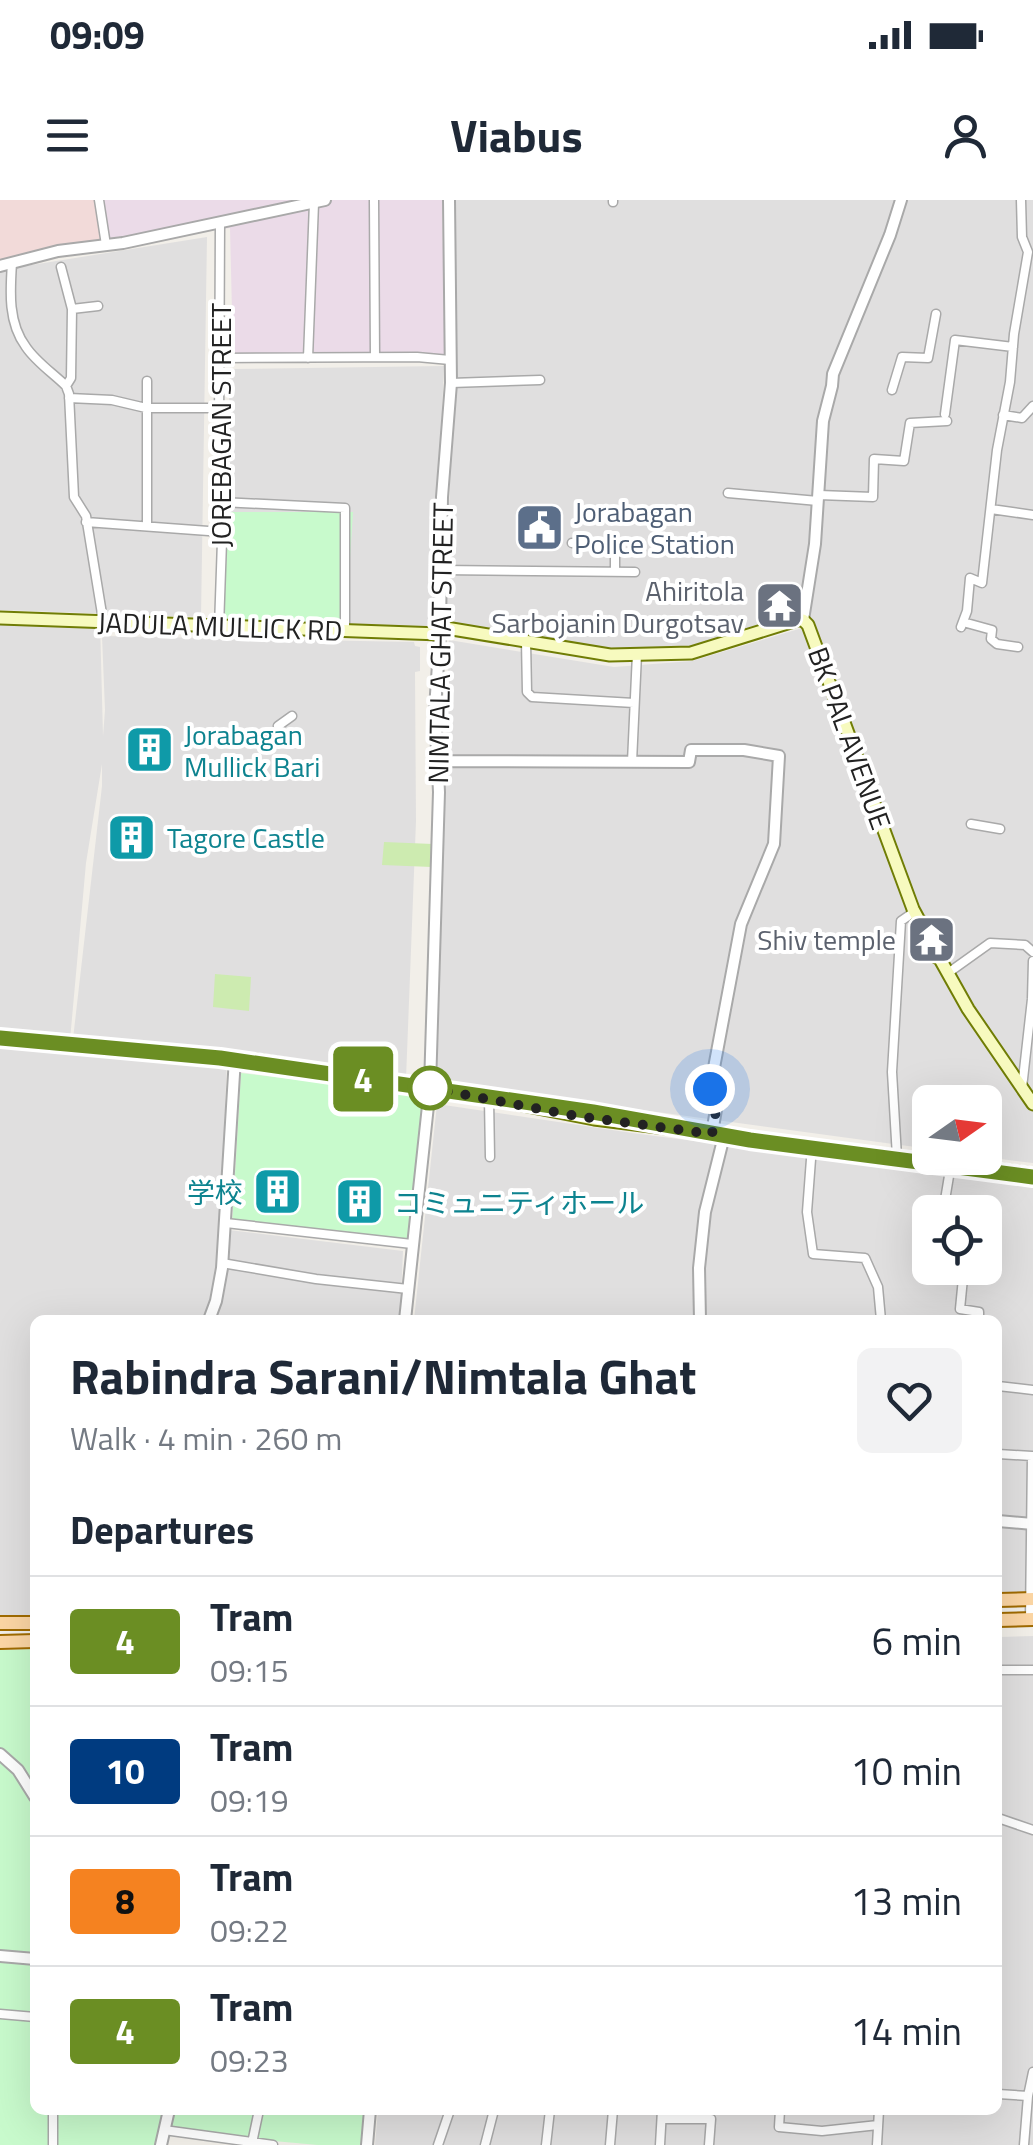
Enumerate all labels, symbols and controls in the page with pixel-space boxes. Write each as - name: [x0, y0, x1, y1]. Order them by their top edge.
- text: 09:09: [50, 6, 145, 64]
- text: Viabus: [450, 101, 583, 169]
- icon: menu: [40, 108, 95, 163]
- icon: person: [938, 108, 993, 163]
- street label: JOREBAGAN STREET: [199, 302, 242, 547]
- place label: Jorabagan Police Station: [574, 490, 735, 565]
- public building icon: Jorabagan Police Station: [513, 501, 565, 553]
- street label: NIMTALA GHAT STREET: [416, 502, 464, 784]
- place label: Ahiritola Sarbojanin Durgotsav: [491, 569, 744, 644]
- temple icon: Ahiritola Sarbojanin Durgotsav: [753, 580, 805, 632]
- street label: JADULA MULLICK RD: [97, 600, 343, 652]
- street label: BK PAL AVENUE: [797, 641, 903, 835]
- place label: Jorabagan Mullick Bari: [184, 713, 320, 788]
- building icon: Jorabagan Mullick Bari: [123, 724, 175, 776]
- building icon: Tagore Castle: [106, 811, 158, 863]
- place label: Tagore Castle: [167, 816, 325, 859]
- temple icon: Shiv temple: [905, 913, 957, 965]
- place label: Shiv temple: [757, 918, 896, 961]
- line badge: 4: [330, 1046, 396, 1112]
- text: 4: [353, 1052, 373, 1106]
- your location: [685, 1064, 735, 1114]
- unlabelled marker: [409, 1067, 451, 1109]
- north arrow: [912, 1085, 1002, 1175]
- map controls: [912, 1085, 1002, 1285]
- building icon: 学校: [252, 1166, 304, 1218]
- place label: 学校: [187, 1171, 243, 1214]
- building icon: コミュニティホール: [333, 1176, 385, 1228]
- place label: コミュニティホール: [394, 1181, 644, 1224]
- button: locate: [912, 1195, 1002, 1285]
- text: Rabindra Sarani/Nimtala Ghat: [70, 1340, 697, 1413]
- button: heart: [857, 1348, 962, 1453]
- text: Walk · 4 min · 260 m: [70, 1414, 342, 1462]
- text: Departures: [70, 1501, 254, 1559]
- text: Tram: [210, 1588, 293, 1646]
- text: 6 min: [872, 1612, 962, 1670]
- text: 4: [115, 1614, 135, 1668]
- text: 09:15: [210, 1646, 289, 1694]
- text: Tram: [210, 1718, 293, 1776]
- text: 10 min: [851, 1742, 962, 1800]
- text: 10: [105, 1744, 145, 1798]
- text: 09:19: [210, 1776, 289, 1824]
- text: Tram: [210, 1848, 293, 1906]
- text: 13 min: [851, 1872, 962, 1930]
- text: 8: [115, 1874, 135, 1928]
- text: 09:22: [210, 1906, 289, 1954]
- text: Tram: [210, 1978, 293, 2036]
- text: 14 min: [851, 2002, 962, 2060]
- text: 4: [115, 2004, 135, 2058]
- text: 09:23: [210, 2036, 289, 2084]

